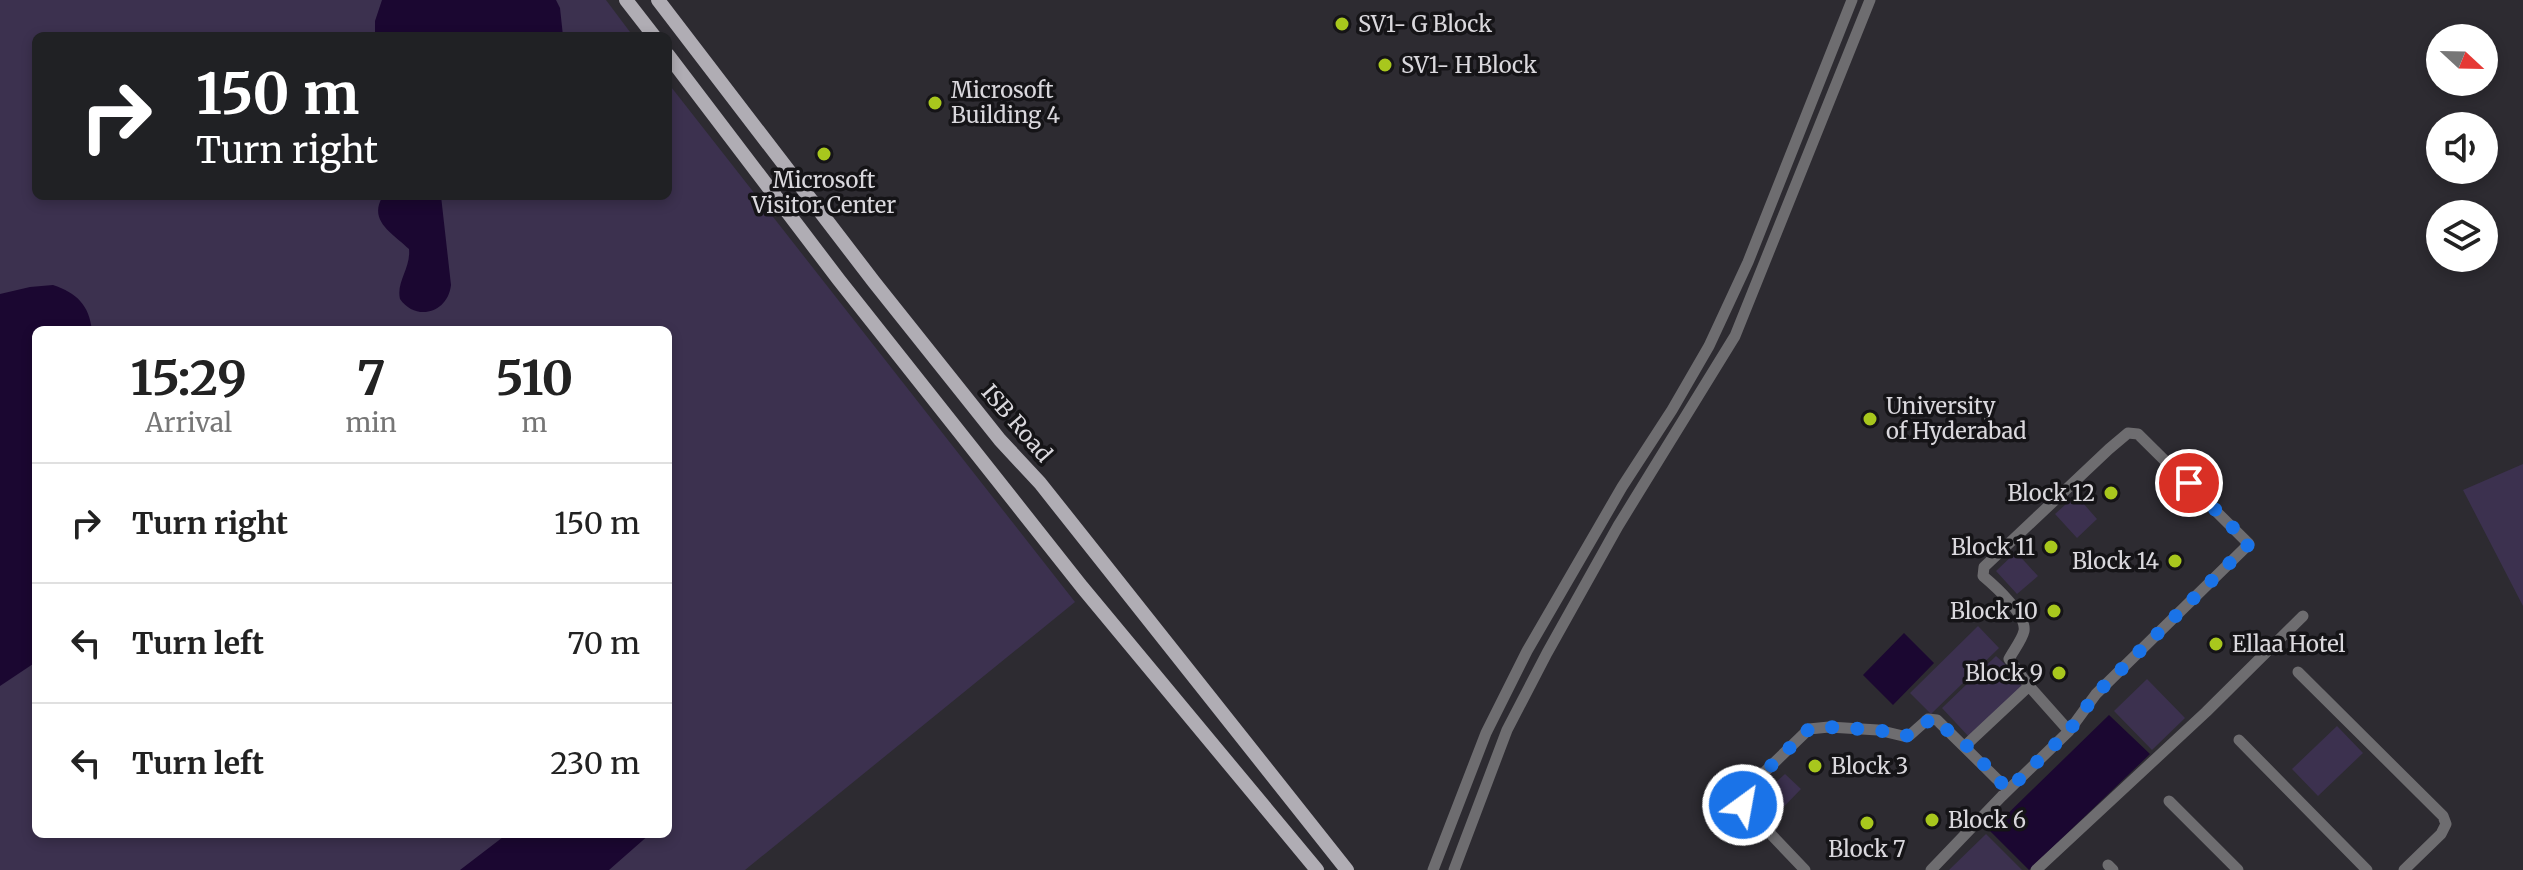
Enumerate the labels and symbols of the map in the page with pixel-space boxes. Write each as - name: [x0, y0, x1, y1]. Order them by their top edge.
- place label: SV1- G Block: [1358, 10, 1492, 38]
- marker: SV1- G Block: [1333, 15, 1351, 33]
- north arrow: [2426, 24, 2498, 96]
- place label: SV1- H Block: [1401, 51, 1537, 79]
- marker: SV1- H Block: [1376, 56, 1394, 74]
- place label: Microsoft Building 4: [951, 76, 1061, 129]
- marker: Microsoft Building 4: [926, 94, 944, 112]
- marker: Microsoft Visitor Center: [815, 145, 833, 163]
- place label: Microsoft Visitor Center: [751, 166, 896, 219]
- street label: ISB Road: [976, 378, 1058, 468]
- place label: University of Hyderabad: [1886, 392, 2027, 445]
- marker: University of Hyderabad: [1861, 410, 1879, 428]
- pin: [2155, 449, 2223, 517]
- place label: Block 12: [2007, 479, 2095, 507]
- marker: Block 12: [2102, 484, 2120, 502]
- place label: Block 11: [1951, 533, 2035, 561]
- marker: Block 11: [2042, 538, 2060, 556]
- place label: Block 14: [2072, 547, 2159, 575]
- marker: Block 14: [2166, 552, 2184, 570]
- place label: Block 10: [1950, 597, 2038, 625]
- marker: Block 10: [2045, 602, 2063, 620]
- place label: Ellaa Hotel: [2232, 630, 2346, 658]
- marker: Ellaa Hotel: [2207, 635, 2225, 653]
- place label: Block 9: [1965, 659, 2043, 687]
- marker: Block 9: [2050, 664, 2068, 682]
- place label: Block 3: [1831, 752, 1908, 780]
- marker: Block 3: [1806, 757, 1824, 775]
- position arrow: [1701, 763, 1785, 847]
- place label: Block 6: [1948, 806, 2026, 834]
- marker: Block 6: [1923, 811, 1941, 829]
- marker: Block 7: [1858, 814, 1876, 832]
- place label: Block 7: [1828, 835, 1906, 863]

